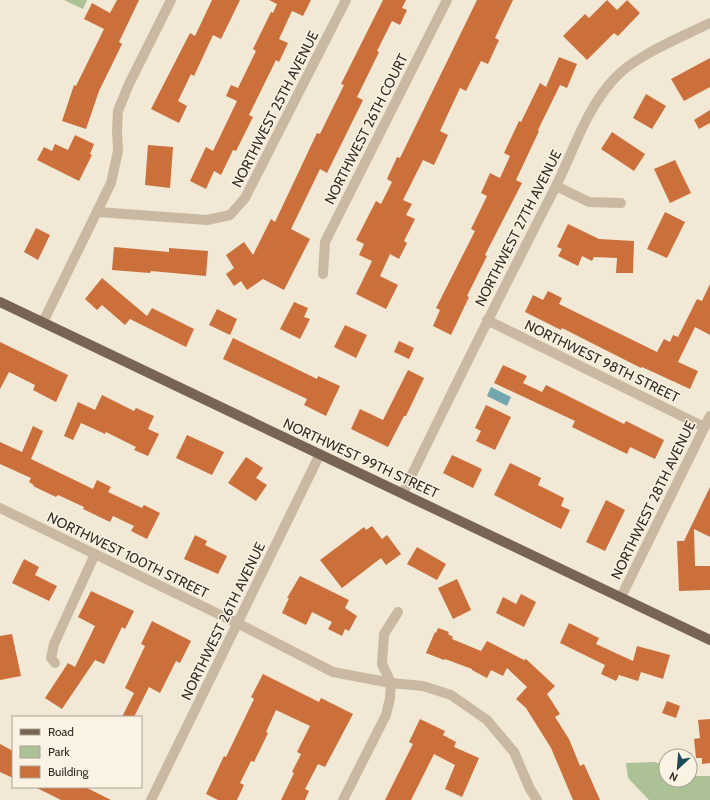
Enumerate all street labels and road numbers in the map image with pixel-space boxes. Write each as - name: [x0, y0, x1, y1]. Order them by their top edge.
- street label: NORTHWEST 25TH AVENUE: [228, 27, 322, 190]
- street label: NORTHWEST 26TH COURT: [320, 50, 412, 207]
- street label: NORTHWEST 27TH AVENUE: [471, 147, 565, 309]
- street label: NORTHWEST 98TH STREET: [522, 316, 683, 407]
- street label: NORTHWEST 99TH STREET: [280, 414, 442, 502]
- street label: NORTHWEST 28TH AVENUE: [607, 418, 699, 582]
- street label: NORTHWEST 100TH STREET: [44, 508, 212, 602]
- street label: NORTHWEST 26TH AVENUE: [177, 539, 269, 703]

